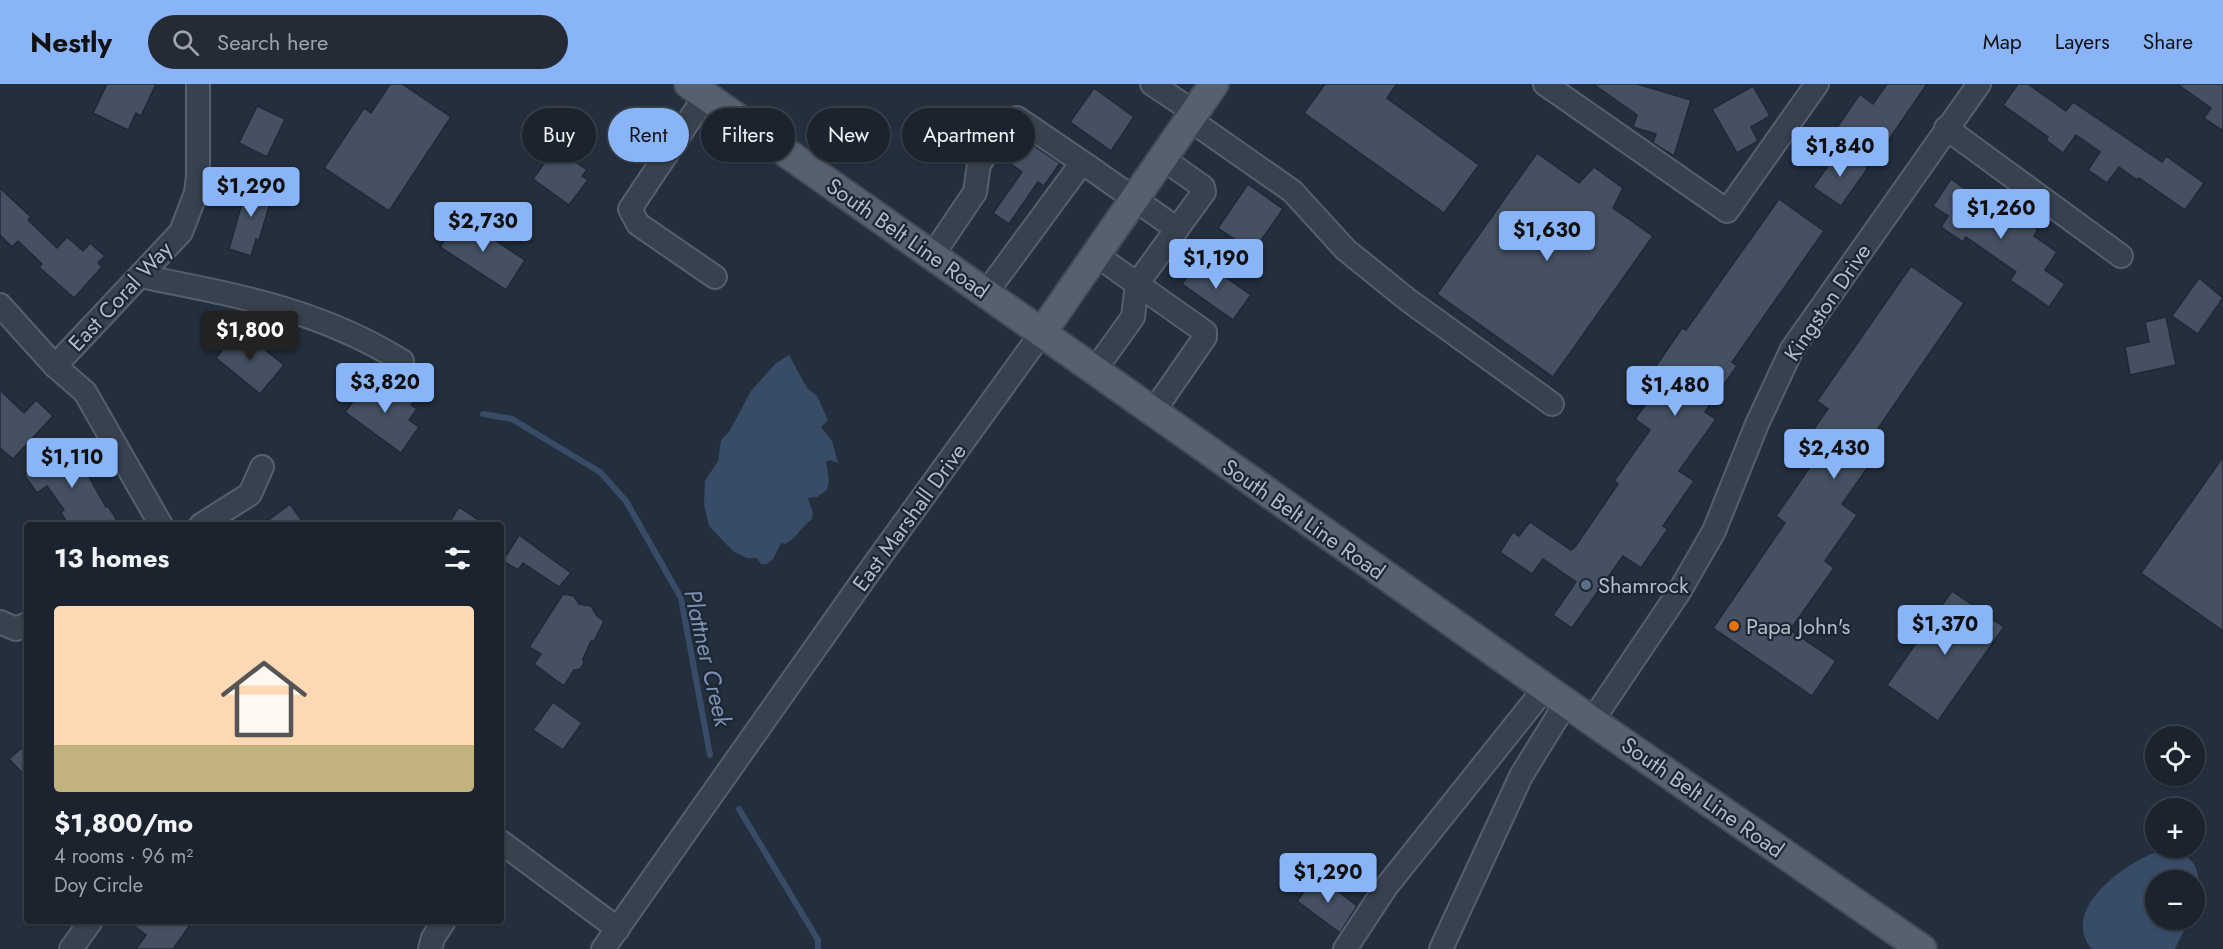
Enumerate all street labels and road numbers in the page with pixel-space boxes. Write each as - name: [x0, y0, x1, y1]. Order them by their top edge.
- street label: South Belt Line Road: [820, 170, 996, 306]
- street label: East Coral Way: [61, 234, 180, 358]
- street label: Kingston Drive: [1776, 237, 1878, 367]
- street label: East Marshall Drive: [844, 436, 974, 598]
- street label: South Belt Line Road: [1216, 451, 1392, 587]
- street label: South Belt Line Road: [1615, 729, 1791, 865]

